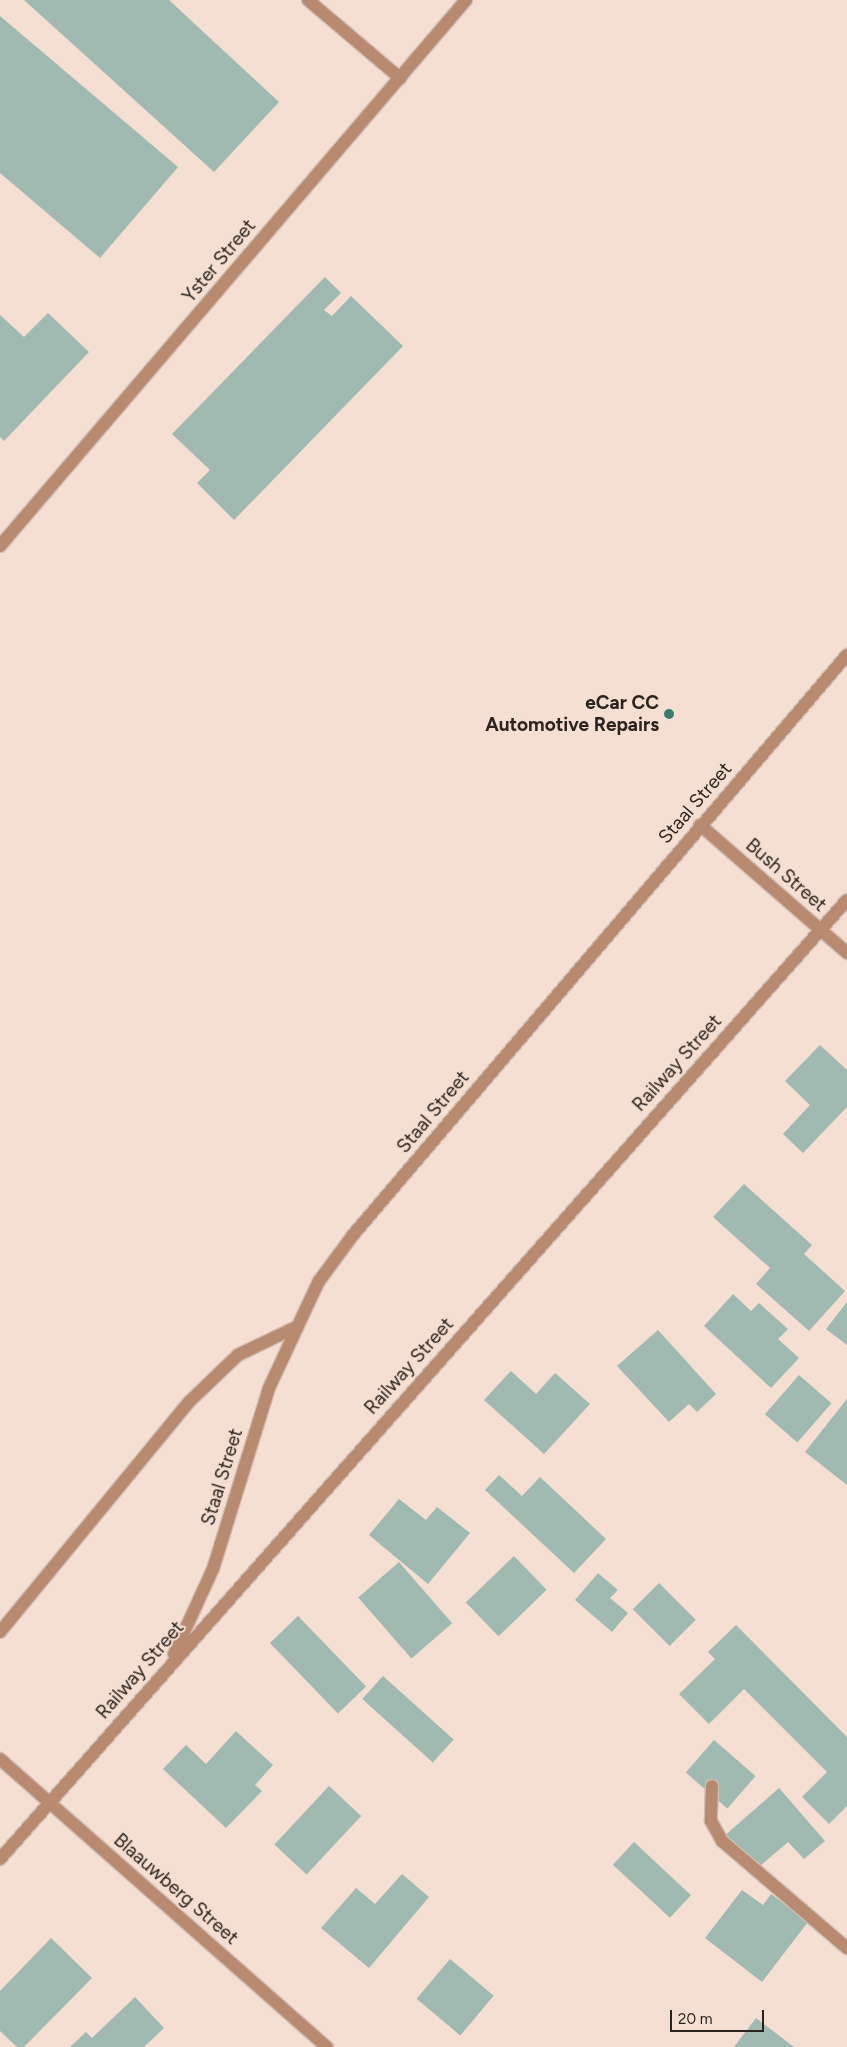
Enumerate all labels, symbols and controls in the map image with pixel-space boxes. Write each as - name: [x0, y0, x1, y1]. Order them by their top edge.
- street label: Yster Street: [178, 215, 260, 307]
- place label: eCar CC Automotive Repairs: [485, 692, 659, 736]
- marker: eCar CC Automotive Repairs: [663, 708, 675, 720]
- street label: Staal Street: [654, 758, 736, 848]
- street label: Bush Street: [741, 834, 831, 916]
- street label: Railway Street: [628, 1010, 726, 1116]
- street label: Staal Street: [392, 1066, 474, 1158]
- street label: Railway Street: [360, 1313, 458, 1419]
- street label: Staal Street: [196, 1426, 248, 1528]
- street label: Railway Street: [91, 1616, 189, 1724]
- street label: Blaauwberg Street: [109, 1829, 243, 1949]
- scale bar: [672, 2000, 766, 2032]
- text: 20 m: [678, 2010, 712, 2028]

